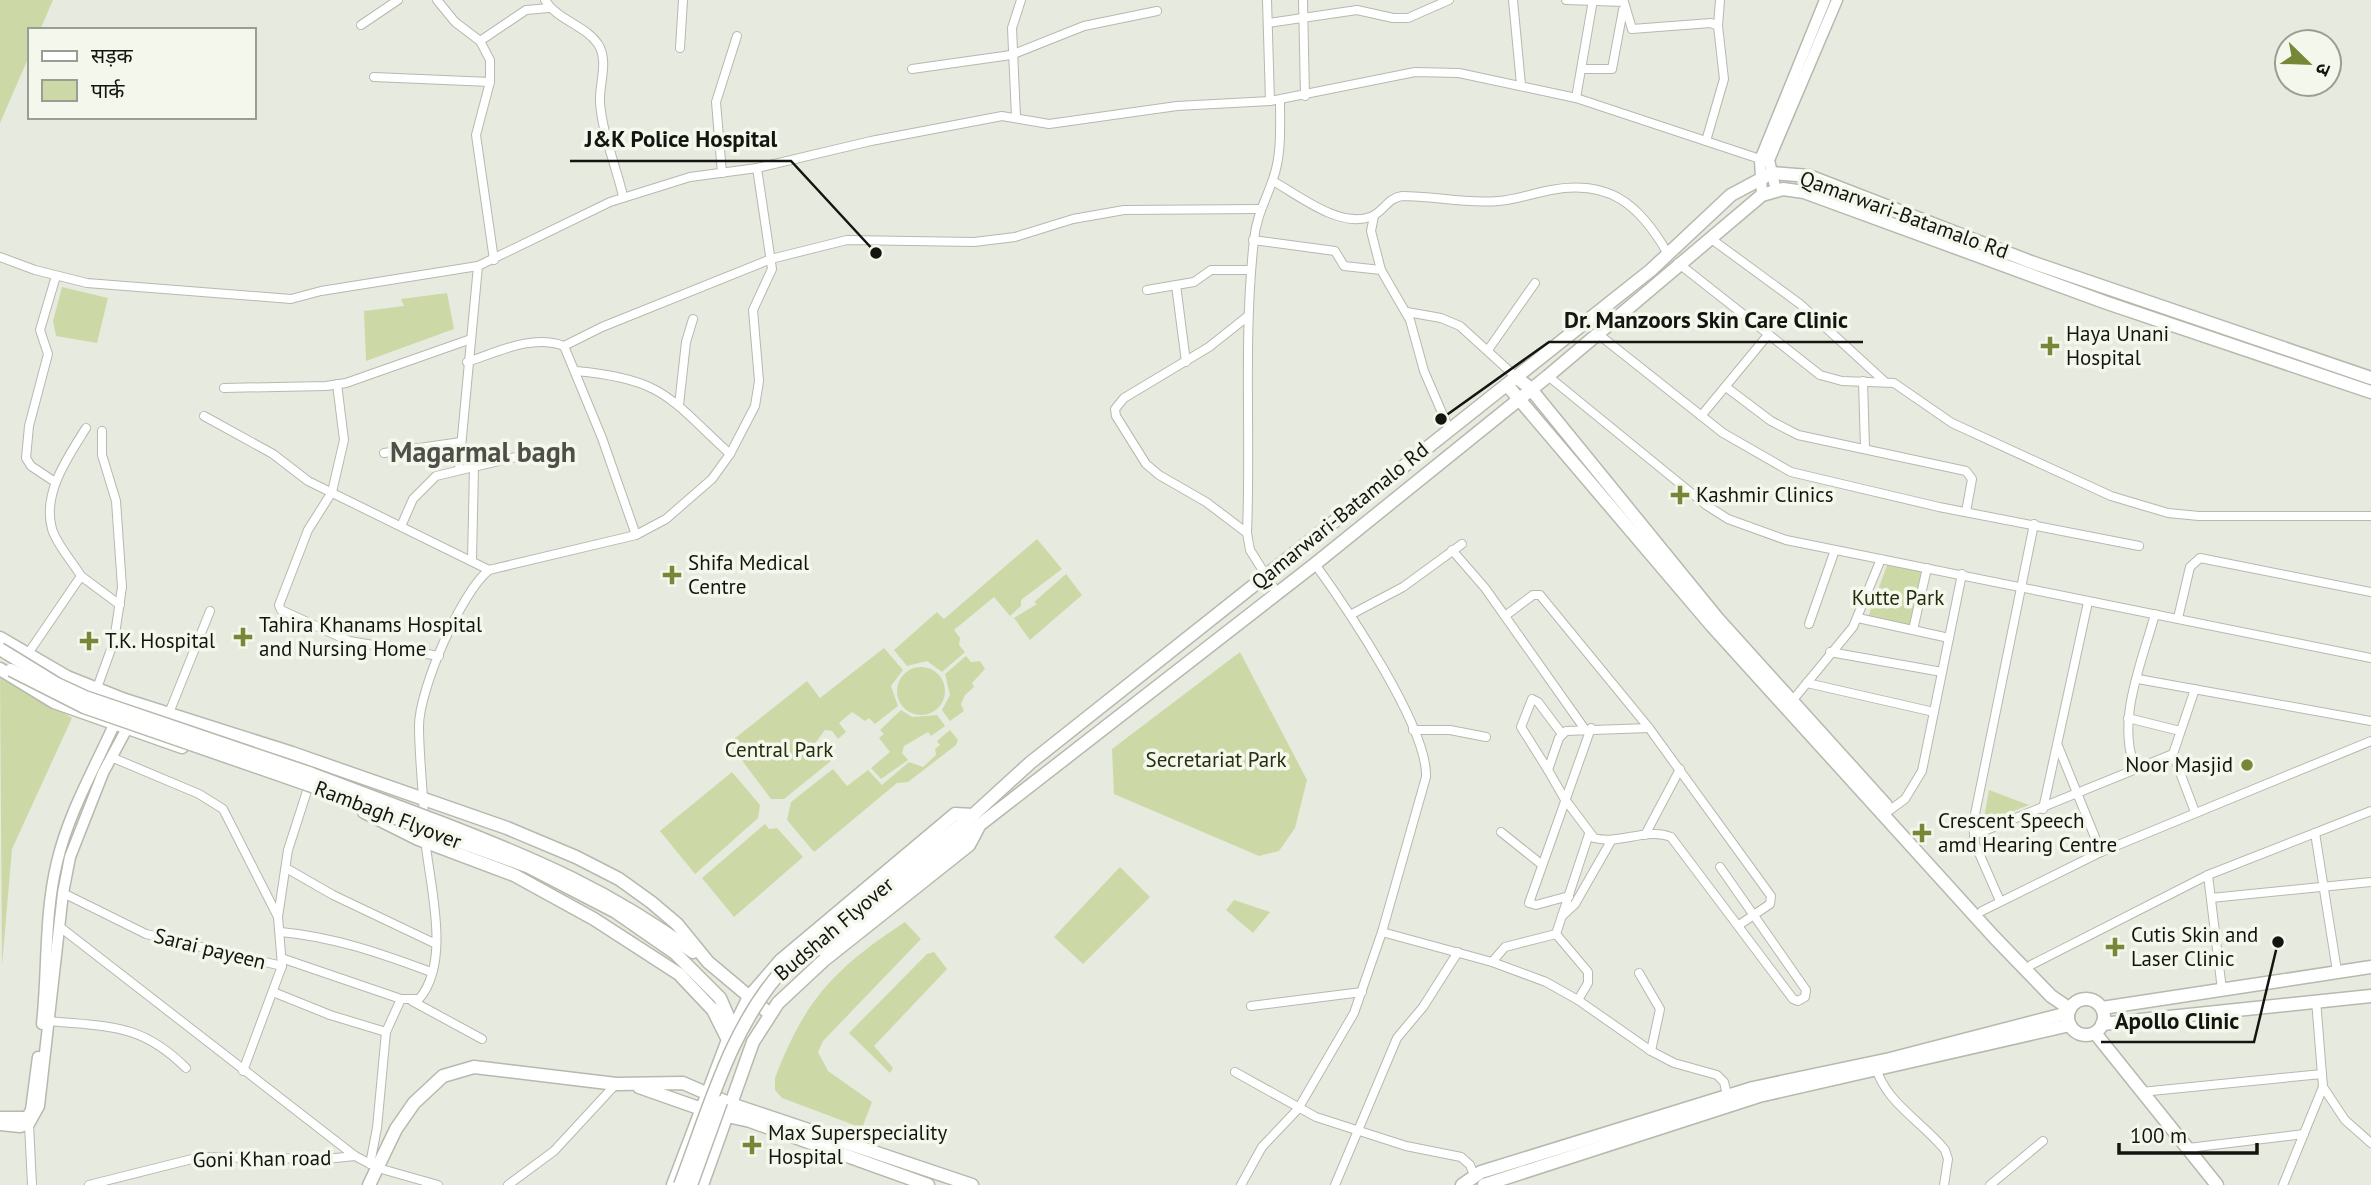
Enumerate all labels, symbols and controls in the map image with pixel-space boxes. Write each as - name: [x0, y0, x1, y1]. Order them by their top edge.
- legend: [28, 28, 256, 119]
- north arrow: [2273, 28, 2343, 98]
- text: सड़क: [91, 42, 133, 69]
- text: उ: [2310, 60, 2337, 80]
- text: पार्क: [91, 77, 125, 104]
- callout: J&K Police Hospital: [570, 117, 791, 161]
- text: J&K Police Hospital: [584, 124, 777, 153]
- street label: Qamarwari-Batamalo Rd: [1796, 164, 2012, 265]
- callout: Dr. Manzoors Skin Care Clinic: [1549, 298, 1863, 342]
- text: Dr. Manzoors Skin Care Clinic: [1564, 305, 1848, 334]
- place label: Haya Unani Hospital: [2066, 320, 2169, 371]
- marker: Haya Unani Hospital: [2040, 336, 2060, 356]
- district label: Magarmal bagh: [390, 433, 576, 470]
- street label: Qamarwari-Batamalo Rd: [1246, 436, 1434, 595]
- place label: Kashmir Clinics: [1696, 481, 1834, 508]
- marker: Kashmir Clinics: [1670, 485, 1690, 505]
- place label: Shifa Medical Centre: [688, 549, 809, 600]
- marker: Shifa Medical Centre: [662, 565, 682, 585]
- park label: Kutte Park: [1852, 584, 1944, 611]
- place label: Tahira Khanams Hospital and Nursing Home: [259, 611, 482, 662]
- place label: T.K. Hospital: [105, 627, 215, 654]
- marker: Tahira Khanams Hospital and Nursing Home: [233, 627, 253, 647]
- marker: T.K. Hospital: [79, 631, 99, 651]
- park label: Central Park: [725, 736, 833, 763]
- park label: Secretariat Park: [1146, 746, 1286, 773]
- place label: Noor Masjid: [2125, 751, 2233, 778]
- marker: Noor Masjid: [2239, 757, 2255, 773]
- street label: Rambagh Flyover: [311, 774, 465, 855]
- place label: Crescent Speech amd Hearing Centre: [1938, 807, 2117, 858]
- marker: Crescent Speech amd Hearing Centre: [1912, 823, 1932, 843]
- street label: Budshah Flyover: [768, 871, 899, 987]
- place label: Cutis Skin and Laser Clinic: [2131, 921, 2258, 972]
- street label: Sarai payeen: [151, 922, 269, 975]
- marker: Cutis Skin and Laser Clinic: [2105, 937, 2125, 957]
- callout: Apollo Clinic: [2101, 998, 2254, 1042]
- text: Apollo Clinic: [2115, 1006, 2239, 1035]
- scale bar: [2119, 1112, 2257, 1156]
- place label: Max Superspeciality Hospital: [768, 1119, 947, 1170]
- text: 100 m: [2130, 1122, 2187, 1149]
- marker: Max Superspeciality Hospital: [742, 1135, 762, 1155]
- street label: Goni Khan road: [192, 1144, 332, 1173]

